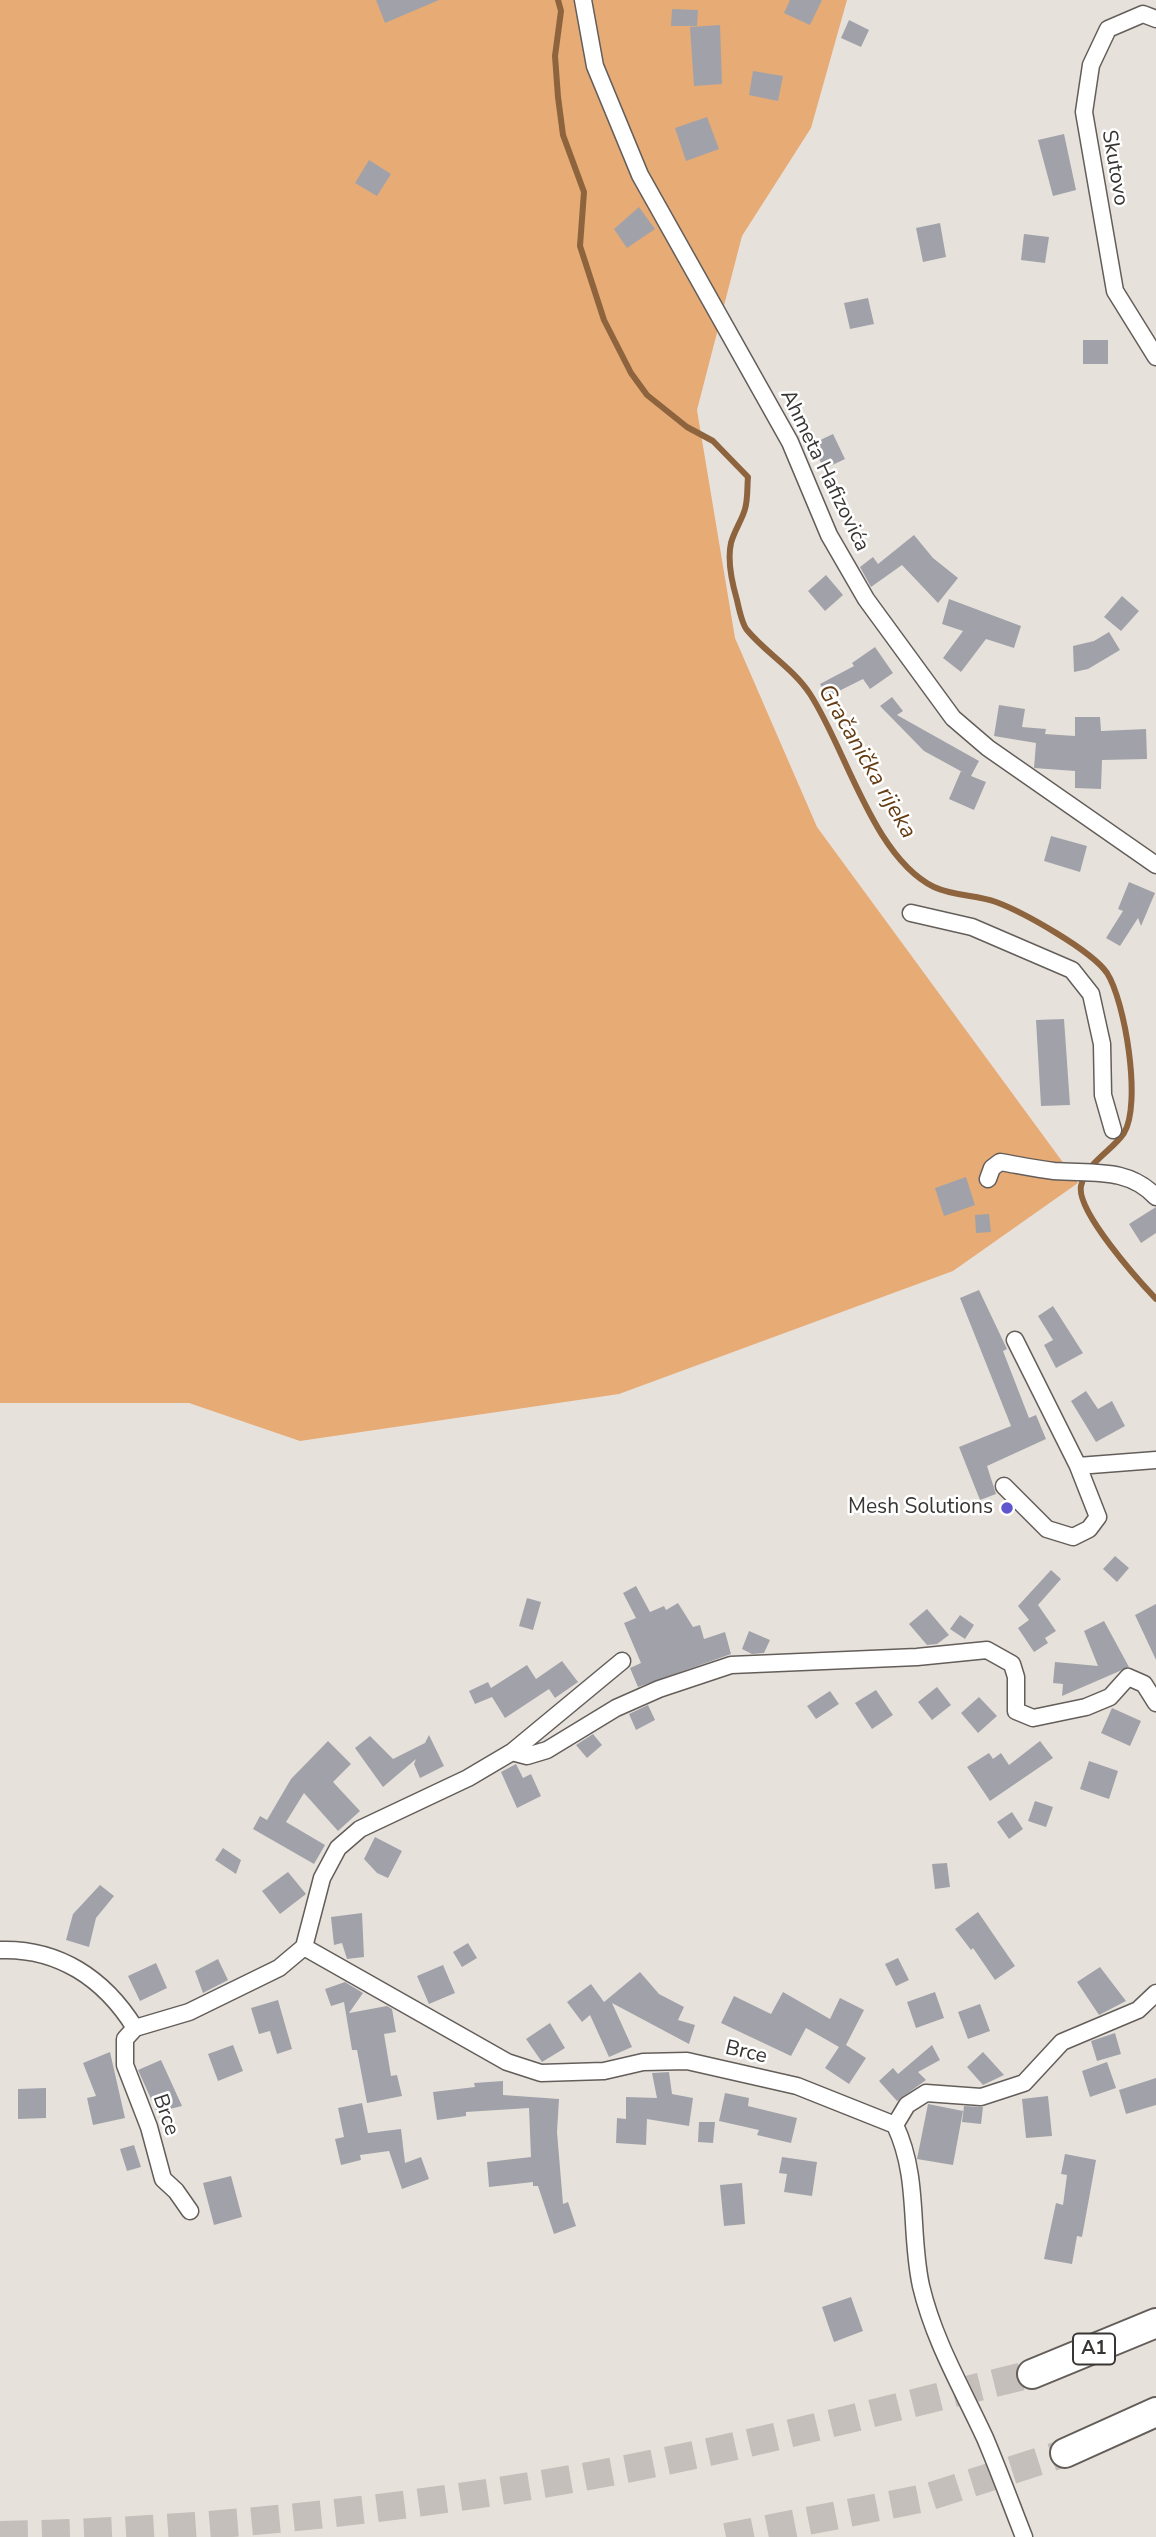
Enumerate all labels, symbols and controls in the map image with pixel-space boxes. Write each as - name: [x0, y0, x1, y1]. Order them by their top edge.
- street label: Skutovo: [1095, 128, 1133, 208]
- street label: Ahmeta Hafizovića: [774, 386, 874, 556]
- water label: Gračanička rijeka: [811, 680, 921, 844]
- place label: Mesh Solutions: [848, 1495, 993, 1521]
- marker: Mesh Solutions: [999, 1500, 1015, 1516]
- street label: Brce: [723, 2036, 769, 2070]
- street label: Brce: [146, 2091, 184, 2139]
- road number: A1: [1073, 2334, 1115, 2364]

